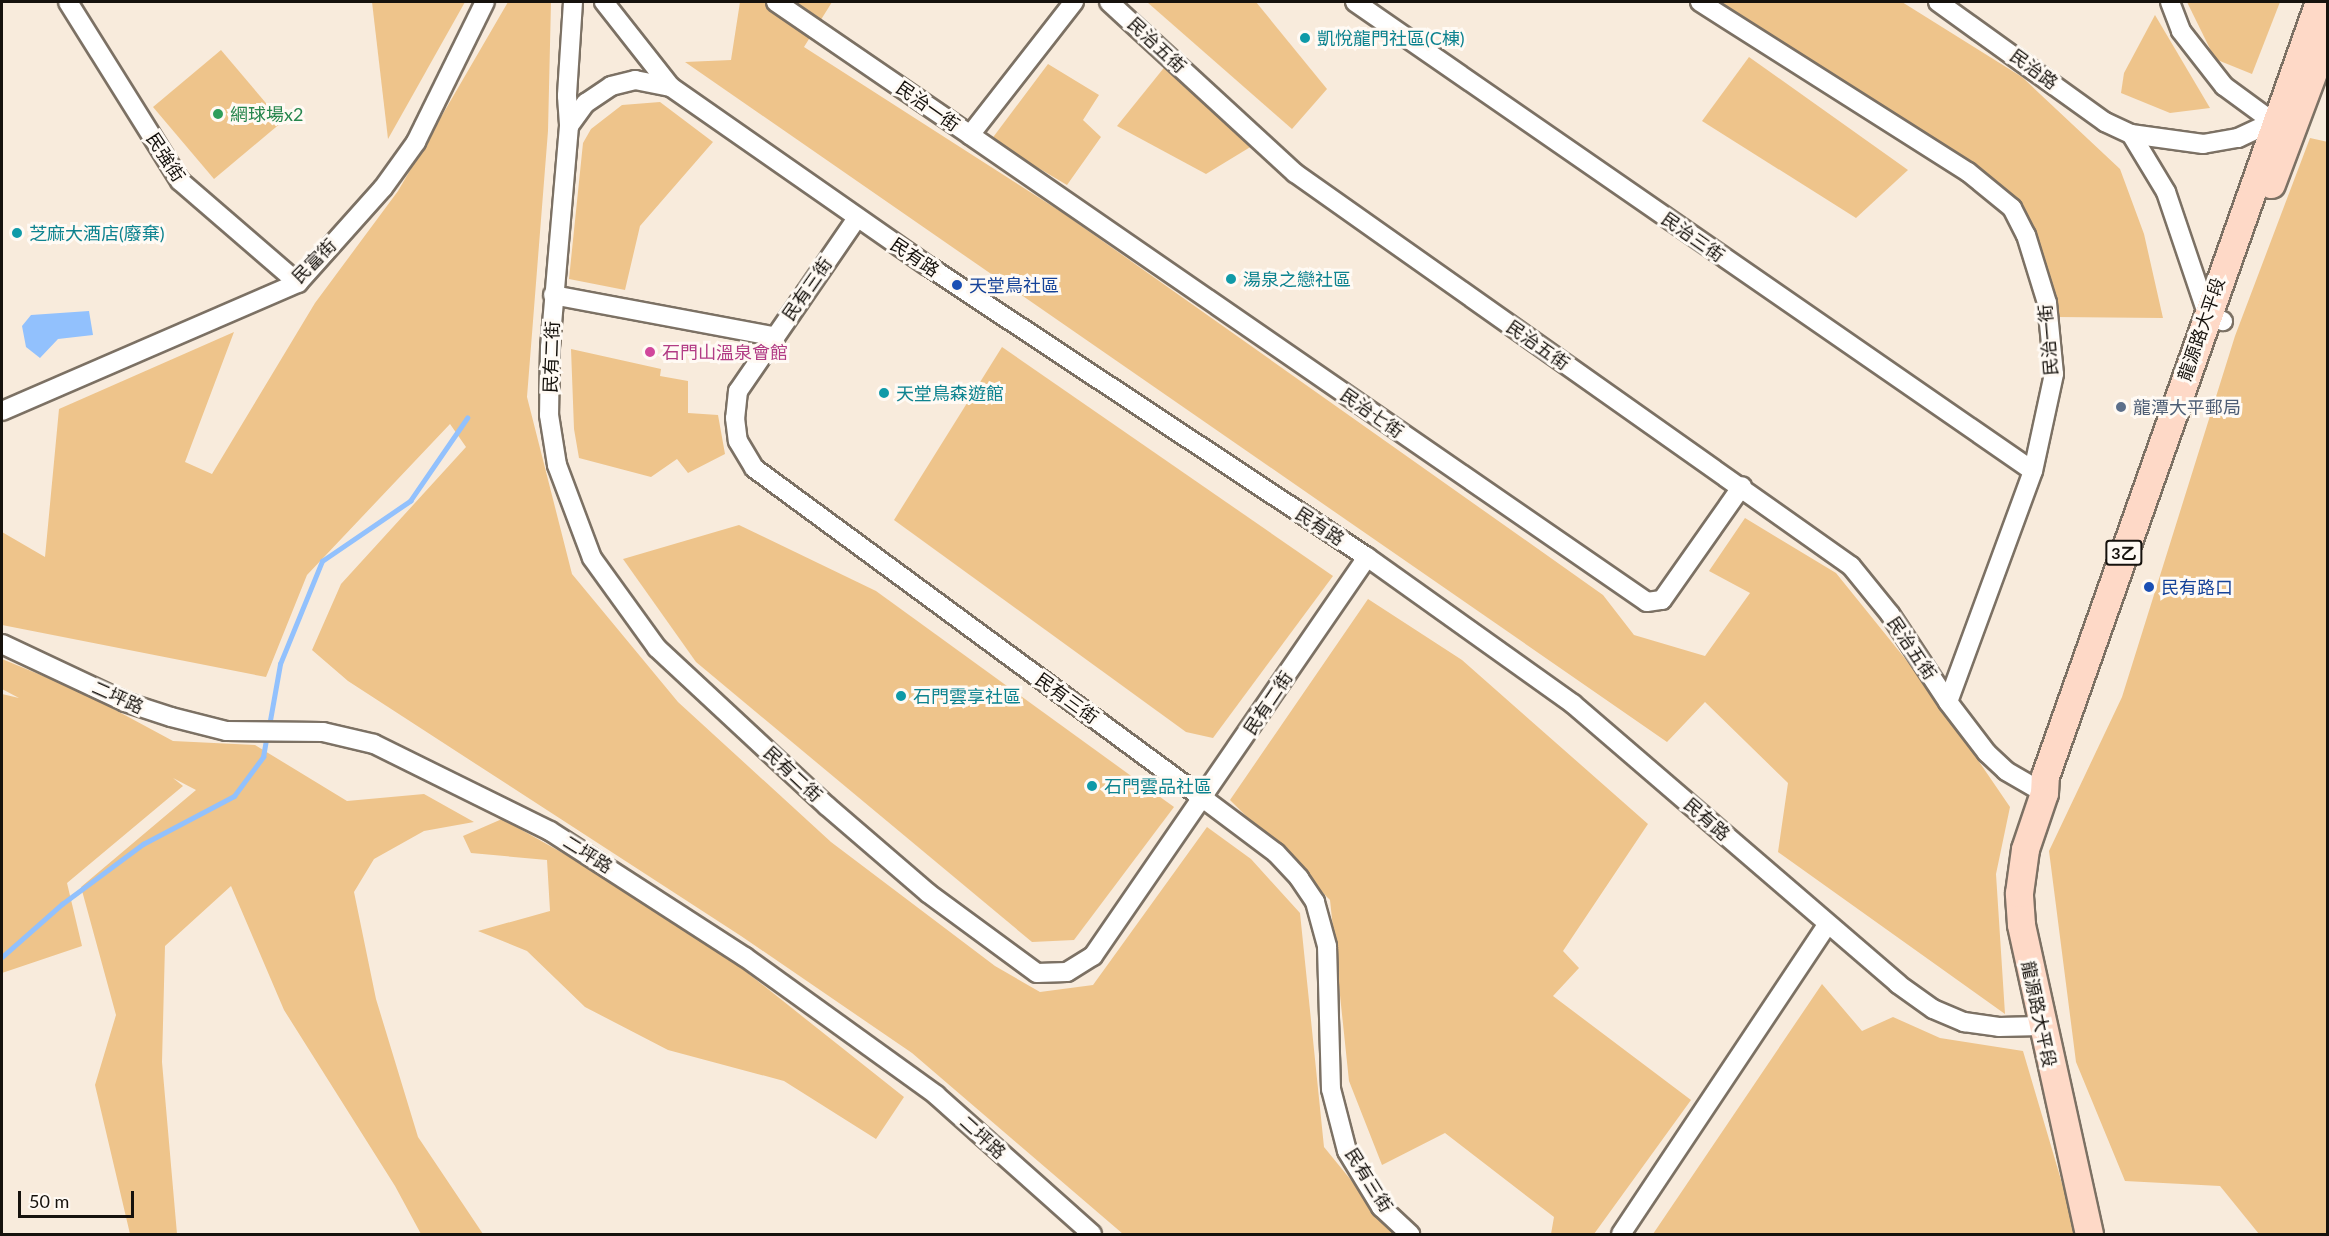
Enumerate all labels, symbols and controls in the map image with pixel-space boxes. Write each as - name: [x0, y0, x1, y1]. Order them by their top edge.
- street label: 民治五街: [1123, 13, 1191, 77]
- place label: 凱悅龍門社區(C棟): [1317, 27, 1464, 49]
- marker: 凱悅龍門社區(C棟): [1298, 31, 1312, 45]
- street label: 民治路: [2006, 44, 2062, 94]
- street label: 民治一街: [892, 77, 964, 135]
- place label: 網球場x2: [230, 103, 303, 125]
- marker: 網球場x2: [211, 107, 225, 121]
- street label: 民強街: [142, 128, 190, 186]
- street label: 民治三街: [1657, 208, 1729, 266]
- place label: 芝麻大酒店(廢棄): [29, 222, 165, 244]
- marker: 芝麻大酒店(廢棄): [10, 226, 24, 240]
- street label: 民有路: [887, 233, 943, 281]
- street label: 民富街: [287, 234, 341, 288]
- street label: 民有三街: [778, 253, 836, 325]
- place label: 湯泉之戀社區: [1243, 268, 1351, 290]
- marker: 湯泉之戀社區: [1224, 272, 1238, 286]
- place label: 天堂鳥社區: [969, 274, 1059, 296]
- street label: 龍源路大平段: [2173, 274, 2229, 384]
- marker: 天堂鳥社區: [950, 278, 964, 292]
- street label: 民治一街: [2034, 303, 2062, 377]
- street label: 民治五街: [1502, 316, 1574, 374]
- street label: 民有二街: [539, 321, 563, 393]
- place label: 石門山溫泉會館: [662, 341, 788, 363]
- marker: 石門山溫泉會館: [643, 345, 657, 359]
- place label: 天堂鳥森遊館: [896, 382, 1004, 404]
- street label: 民治七街: [1336, 384, 1408, 442]
- marker: 天堂鳥森遊館: [877, 386, 891, 400]
- place label: 龍潭大平郵局: [2133, 396, 2241, 418]
- marker: 龍潭大平郵局: [2114, 400, 2128, 414]
- street label: 民有路: [1291, 502, 1349, 550]
- road number: 3乙: [2104, 540, 2144, 566]
- place label: 民有路口: [2161, 576, 2233, 598]
- marker: 民有路口: [2142, 580, 2156, 594]
- street label: 民治五街: [1883, 612, 1941, 684]
- street label: 民有二街: [1239, 667, 1297, 739]
- street label: 民有三街: [1032, 668, 1102, 728]
- street label: 二坪路: [89, 676, 147, 718]
- place label: 石門雲享社區: [913, 685, 1021, 707]
- marker: 石門雲享社區: [894, 689, 908, 703]
- street label: 民有二街: [759, 742, 827, 806]
- place label: 石門雲品社區: [1104, 775, 1212, 797]
- marker: 石門雲品社區: [1085, 779, 1099, 793]
- street label: 民有路: [1680, 793, 1734, 845]
- street label: 二坪路: [559, 831, 617, 877]
- street label: 龍源路大平段: [2017, 959, 2061, 1069]
- street label: 二坪路: [956, 1111, 1010, 1163]
- street label: 民有三街: [1341, 1144, 1397, 1216]
- scale bar: [21, 1179, 136, 1217]
- text: 50 m: [29, 1190, 69, 1212]

